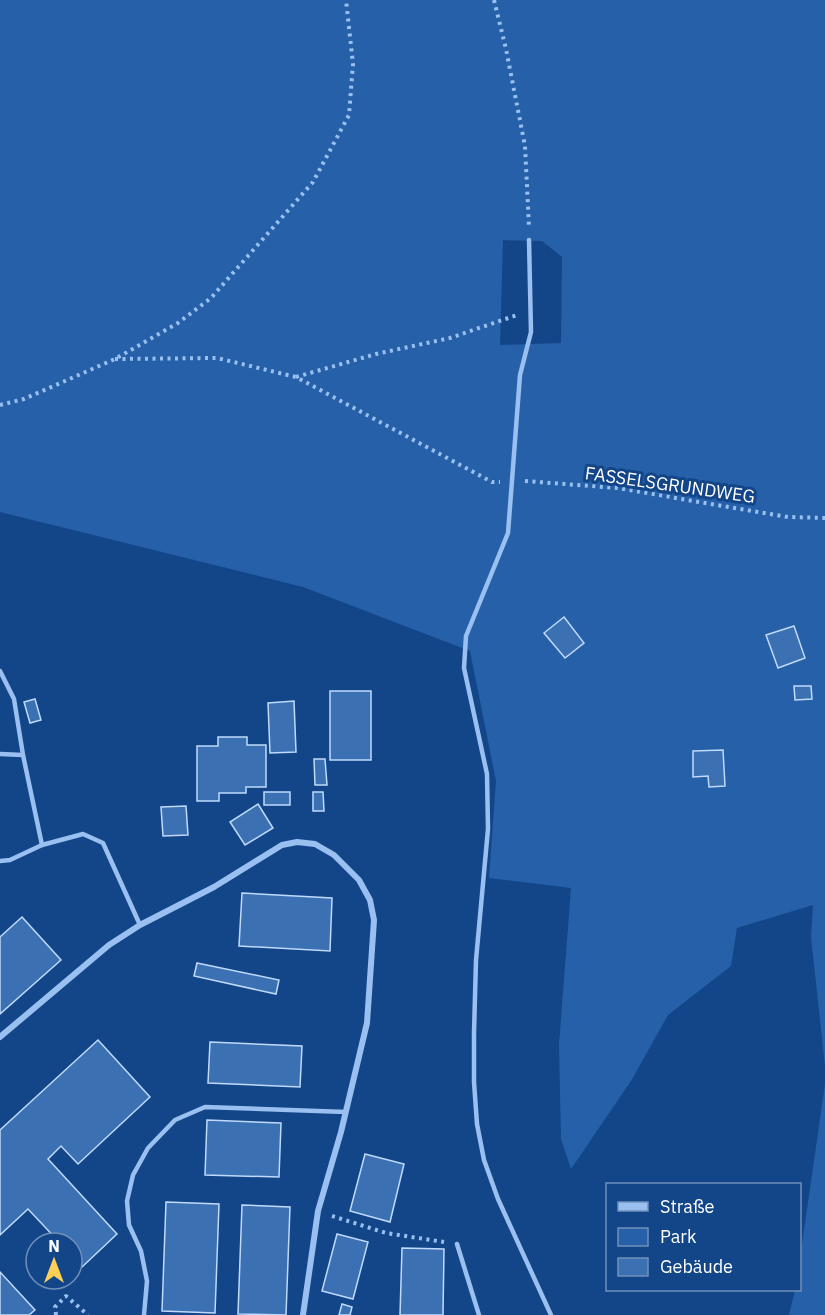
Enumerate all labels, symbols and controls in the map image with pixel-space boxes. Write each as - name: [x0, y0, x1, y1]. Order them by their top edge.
- street label: FASSELSGRUNDWEG: [584, 461, 757, 508]
- legend: [606, 1183, 801, 1291]
- text: Straße: [660, 1195, 714, 1218]
- text: Park: [660, 1225, 697, 1248]
- north arrow: [24, 1231, 84, 1291]
- text: N: [48, 1236, 60, 1256]
- text: Gebäude: [660, 1255, 733, 1278]

